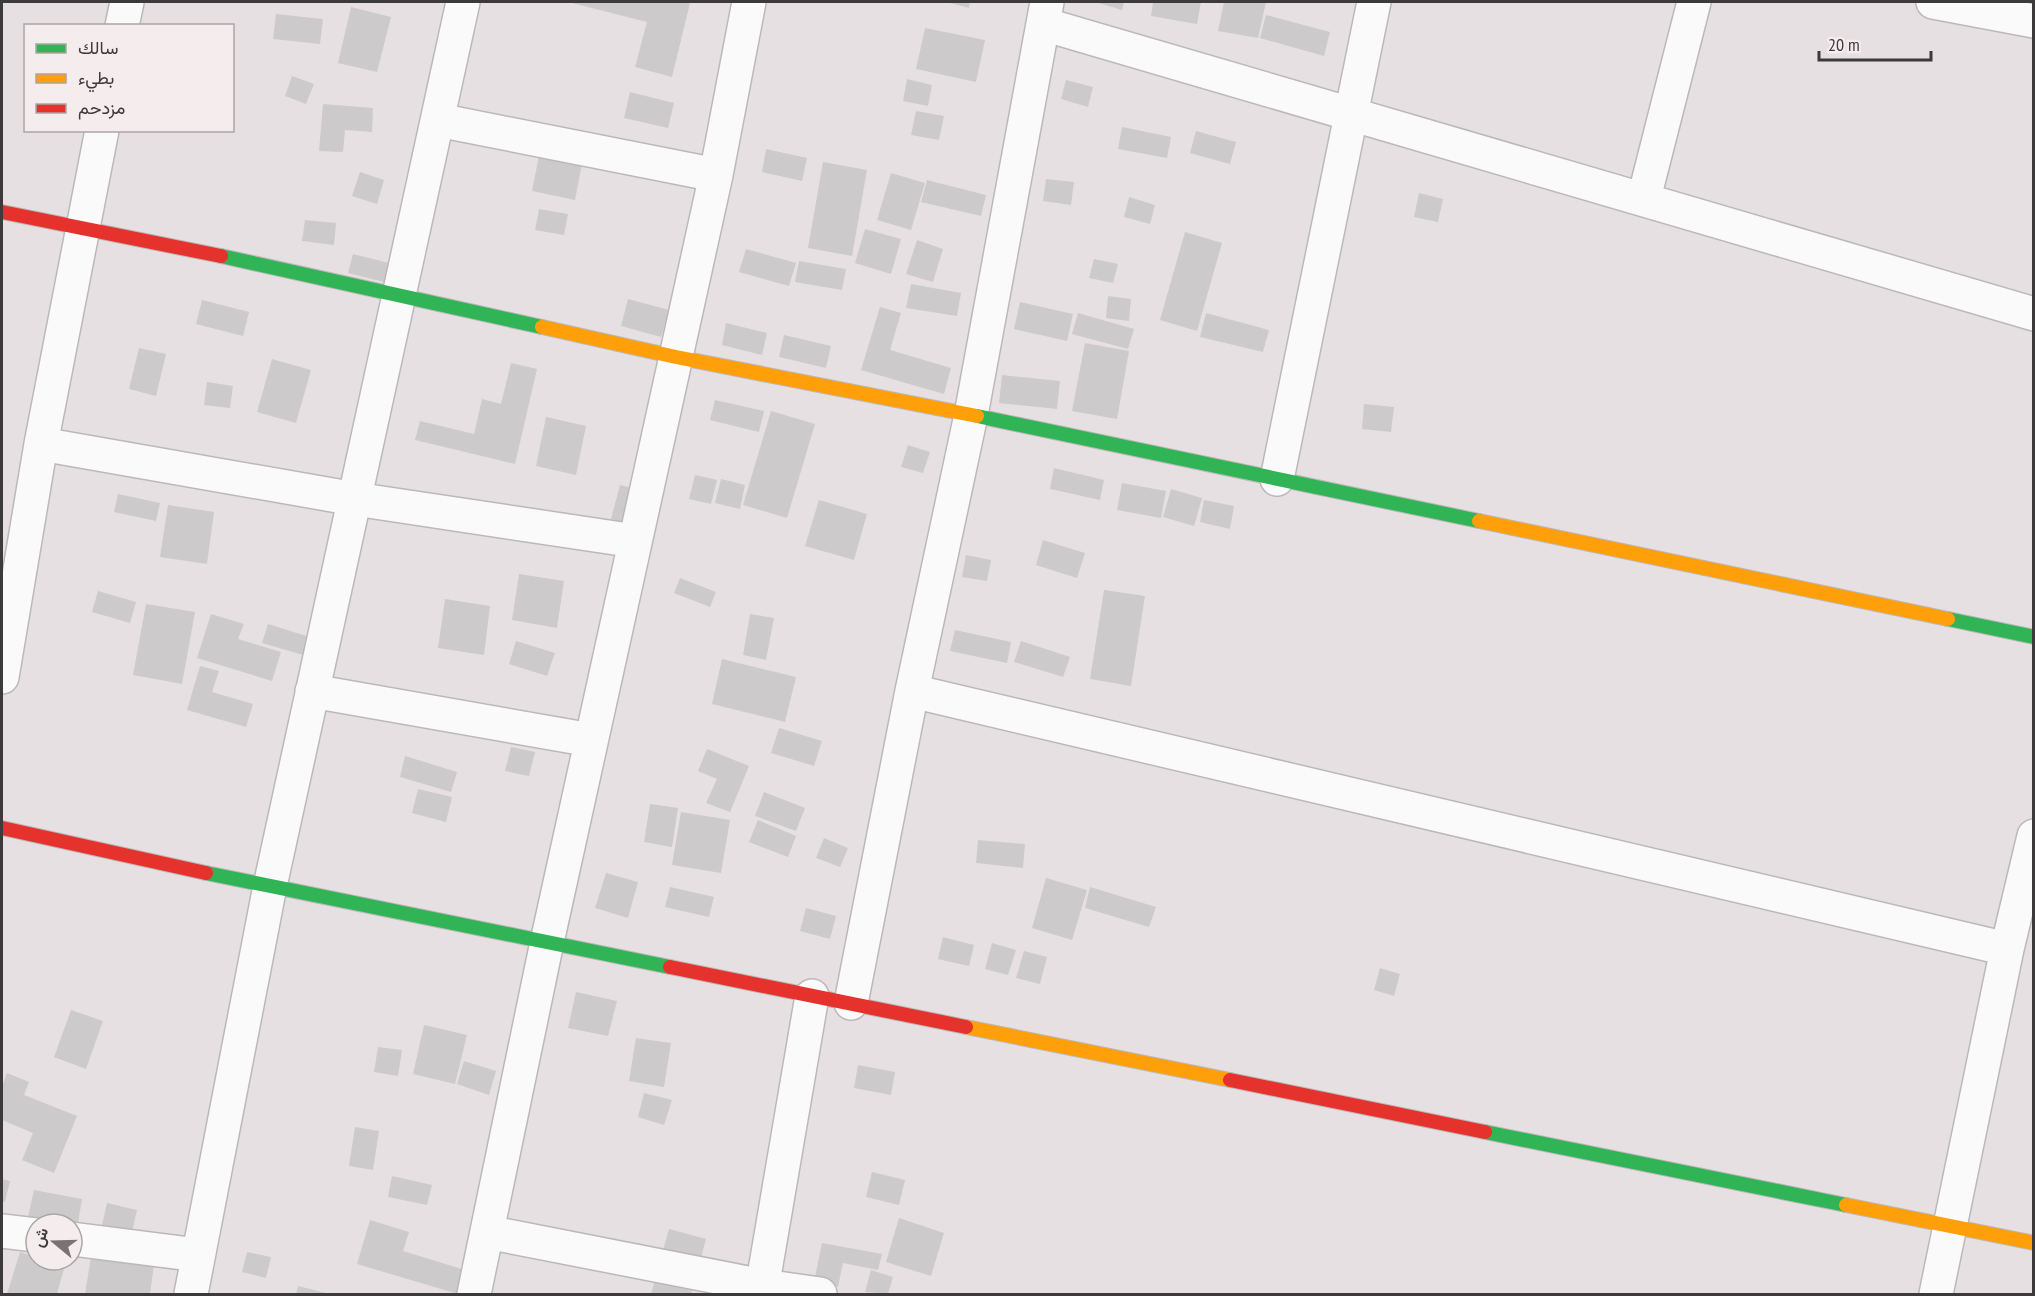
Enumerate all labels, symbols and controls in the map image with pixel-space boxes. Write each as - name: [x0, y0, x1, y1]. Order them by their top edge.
- legend: [24, 24, 234, 132]
- scale bar: [1819, 24, 1932, 62]
- text: 20 m: [1828, 33, 1860, 56]
- text: سالك: [78, 36, 118, 59]
- text: بطيء: [78, 66, 114, 93]
- text: مزدحم: [78, 96, 125, 120]
- north arrow: [24, 1212, 84, 1272]
- text: ش: [27, 1225, 52, 1249]

